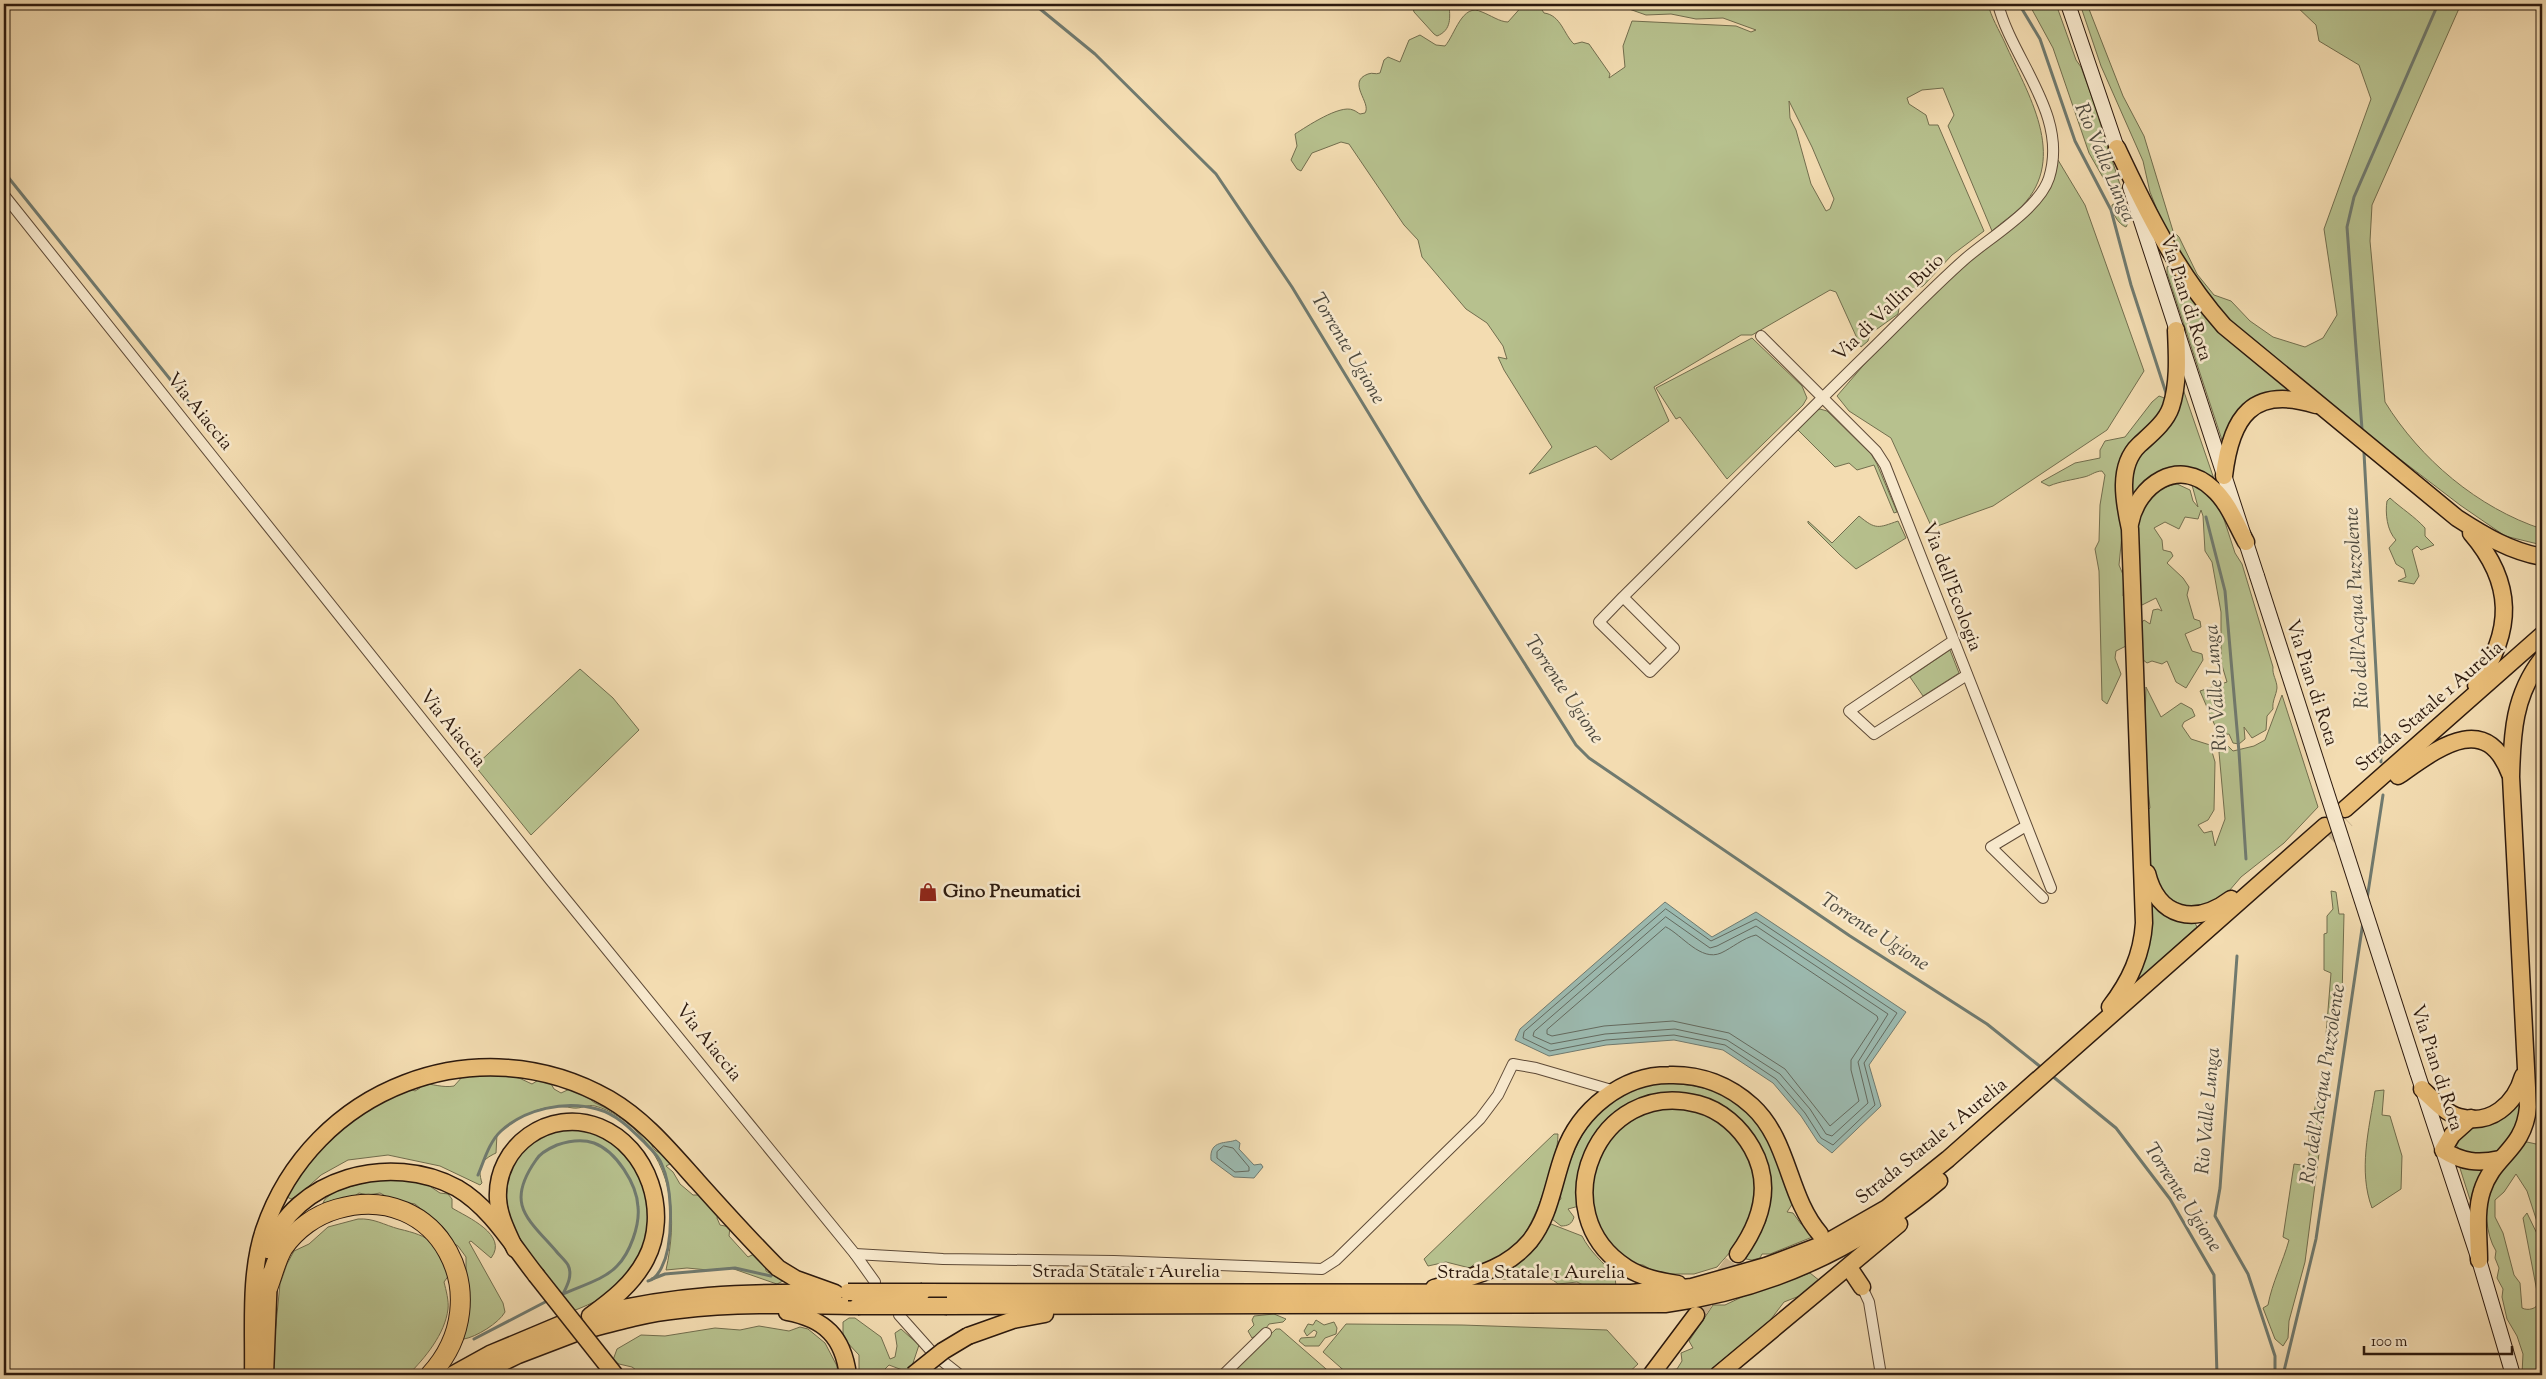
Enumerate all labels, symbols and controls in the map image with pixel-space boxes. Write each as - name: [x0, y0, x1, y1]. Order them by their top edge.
- water label: Rio Valle Lunga: [2066, 99, 2142, 227]
- street label: Via Pian di Rota: [2152, 231, 2218, 365]
- street label: Via di Vallin Buio: [1827, 248, 1951, 368]
- water label: Torrente Ugione: [1302, 288, 1392, 410]
- street label: Via Aiaccia: [159, 367, 239, 457]
- water label: Rio dell'Acqua Puzzolente: [2338, 506, 2378, 710]
- street label: Via dell'Ecologia: [1914, 518, 1988, 656]
- street label: Via Pian di Rota: [2278, 616, 2344, 750]
- water label: Rio Valle Lunga: [2198, 624, 2236, 752]
- water label: Torrente Ugione: [1516, 630, 1610, 750]
- street label: Strada Statale 1 Aurelia: [2350, 635, 2510, 779]
- street label: Via Aiaccia: [412, 684, 492, 774]
- place label: Gino Pneumatici: [943, 879, 1081, 906]
- shop icon: Gino Pneumatici: [917, 881, 939, 903]
- water label: Torrente Ugione: [1813, 887, 1935, 979]
- water label: Rio dell'Acqua Puzzolente: [2294, 982, 2354, 1186]
- street label: Via Aiaccia: [668, 998, 748, 1088]
- street label: Via Pian di Rota: [2403, 1001, 2469, 1135]
- water label: Rio Valle Lunga: [2189, 1046, 2229, 1176]
- street label: Strada Statale 1 Aurelia: [1850, 1072, 2014, 1212]
- water label: Torrente Ugione: [2136, 1137, 2228, 1259]
- street label: Strada Statale 1 Aurelia: [1032, 1259, 1220, 1286]
- street label: Strada Statale 1 Aurelia: [1437, 1260, 1625, 1287]
- scale bar: [2364, 1324, 2511, 1356]
- text: 100 m: [2371, 1332, 2408, 1353]

